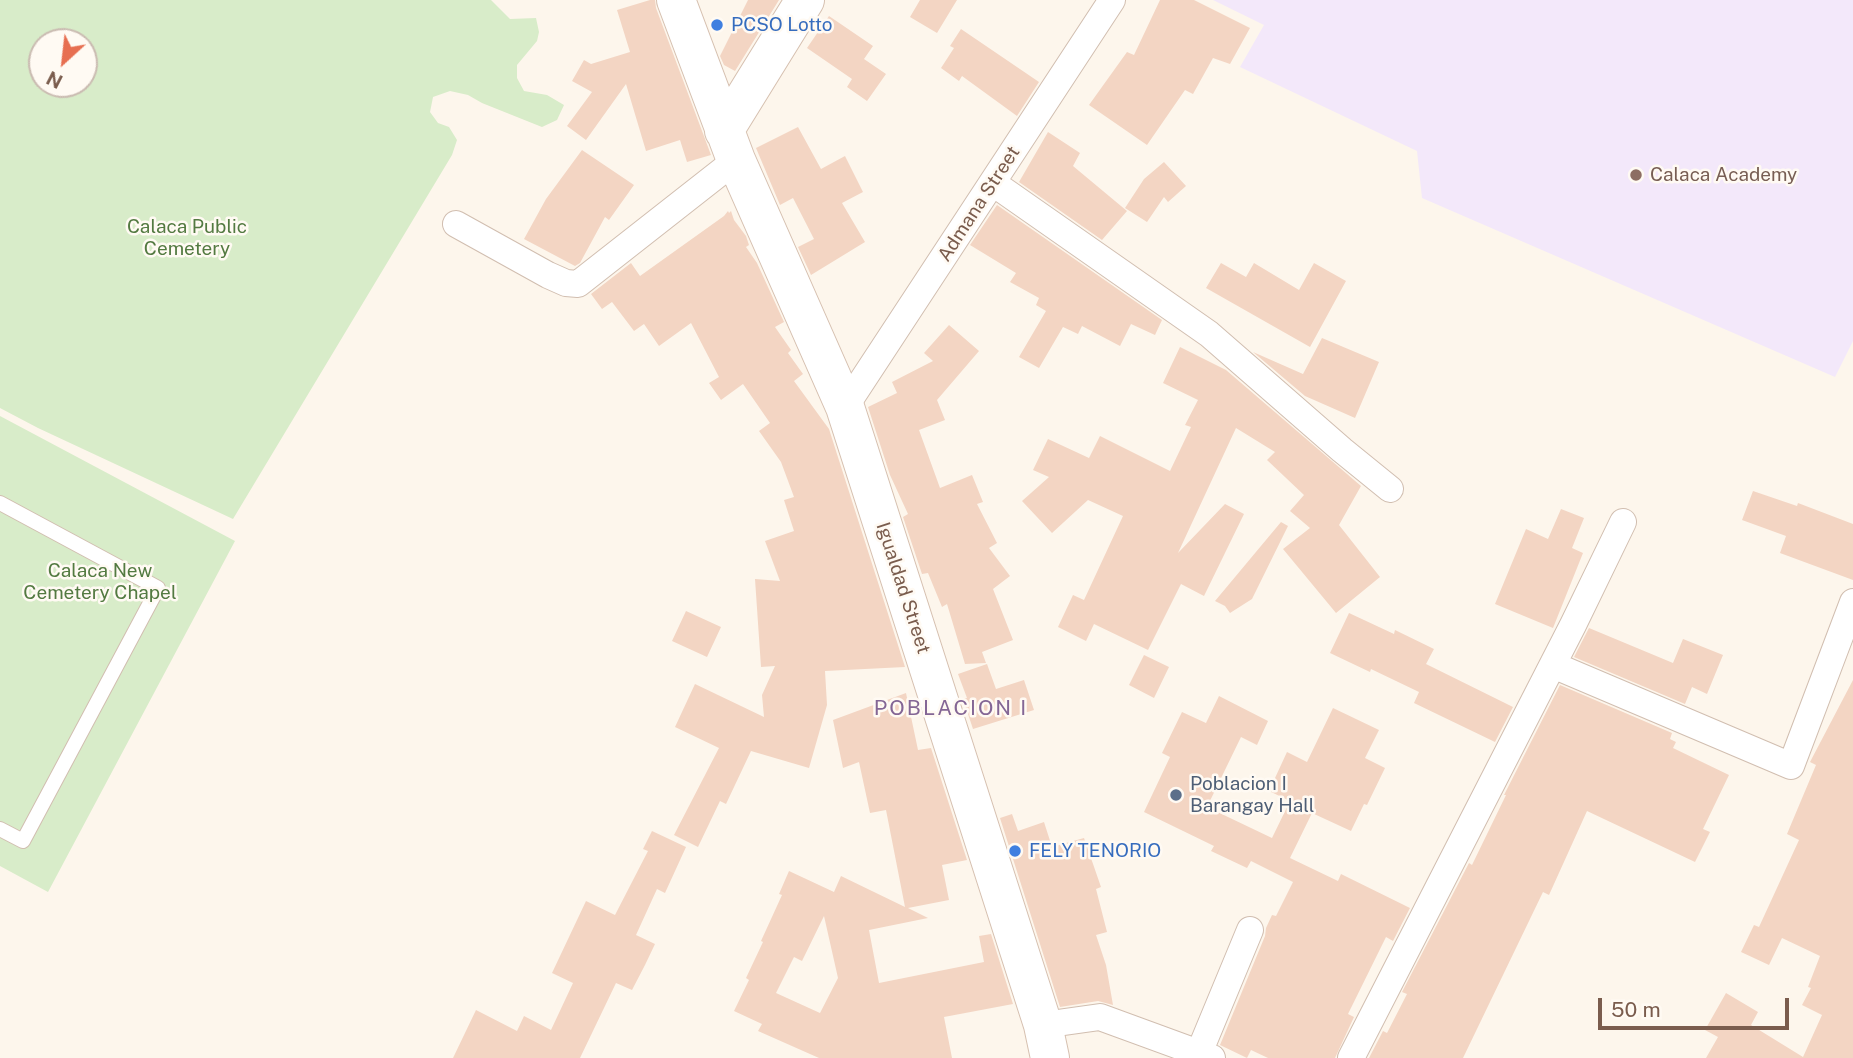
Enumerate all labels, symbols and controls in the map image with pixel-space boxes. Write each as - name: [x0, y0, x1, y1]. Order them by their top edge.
- place label: PCSO Lotto: [731, 14, 833, 36]
- marker: PCSO Lotto: [709, 17, 725, 33]
- north arrow: [28, 28, 98, 98]
- text: N: [43, 67, 66, 93]
- street label: Admana Street: [933, 142, 1025, 266]
- place label: Calaca Academy: [1650, 164, 1797, 186]
- marker: Calaca Academy: [1628, 167, 1644, 183]
- park label: Calaca Public Cemetery: [127, 216, 247, 260]
- street label: Igualdad Street: [871, 519, 935, 657]
- park label: Calaca New Cemetery Chapel: [23, 560, 177, 604]
- district label: POBLACION I: [875, 696, 1027, 722]
- place label: Poblacion I Barangay Hall: [1190, 773, 1315, 817]
- marker: Poblacion I Barangay Hall: [1168, 787, 1184, 803]
- place label: FELY TENORIO: [1029, 840, 1161, 862]
- marker: FELY TENORIO: [1007, 843, 1023, 859]
- scale bar: [1601, 984, 1792, 1028]
- text: 50 m: [1611, 997, 1661, 1022]

